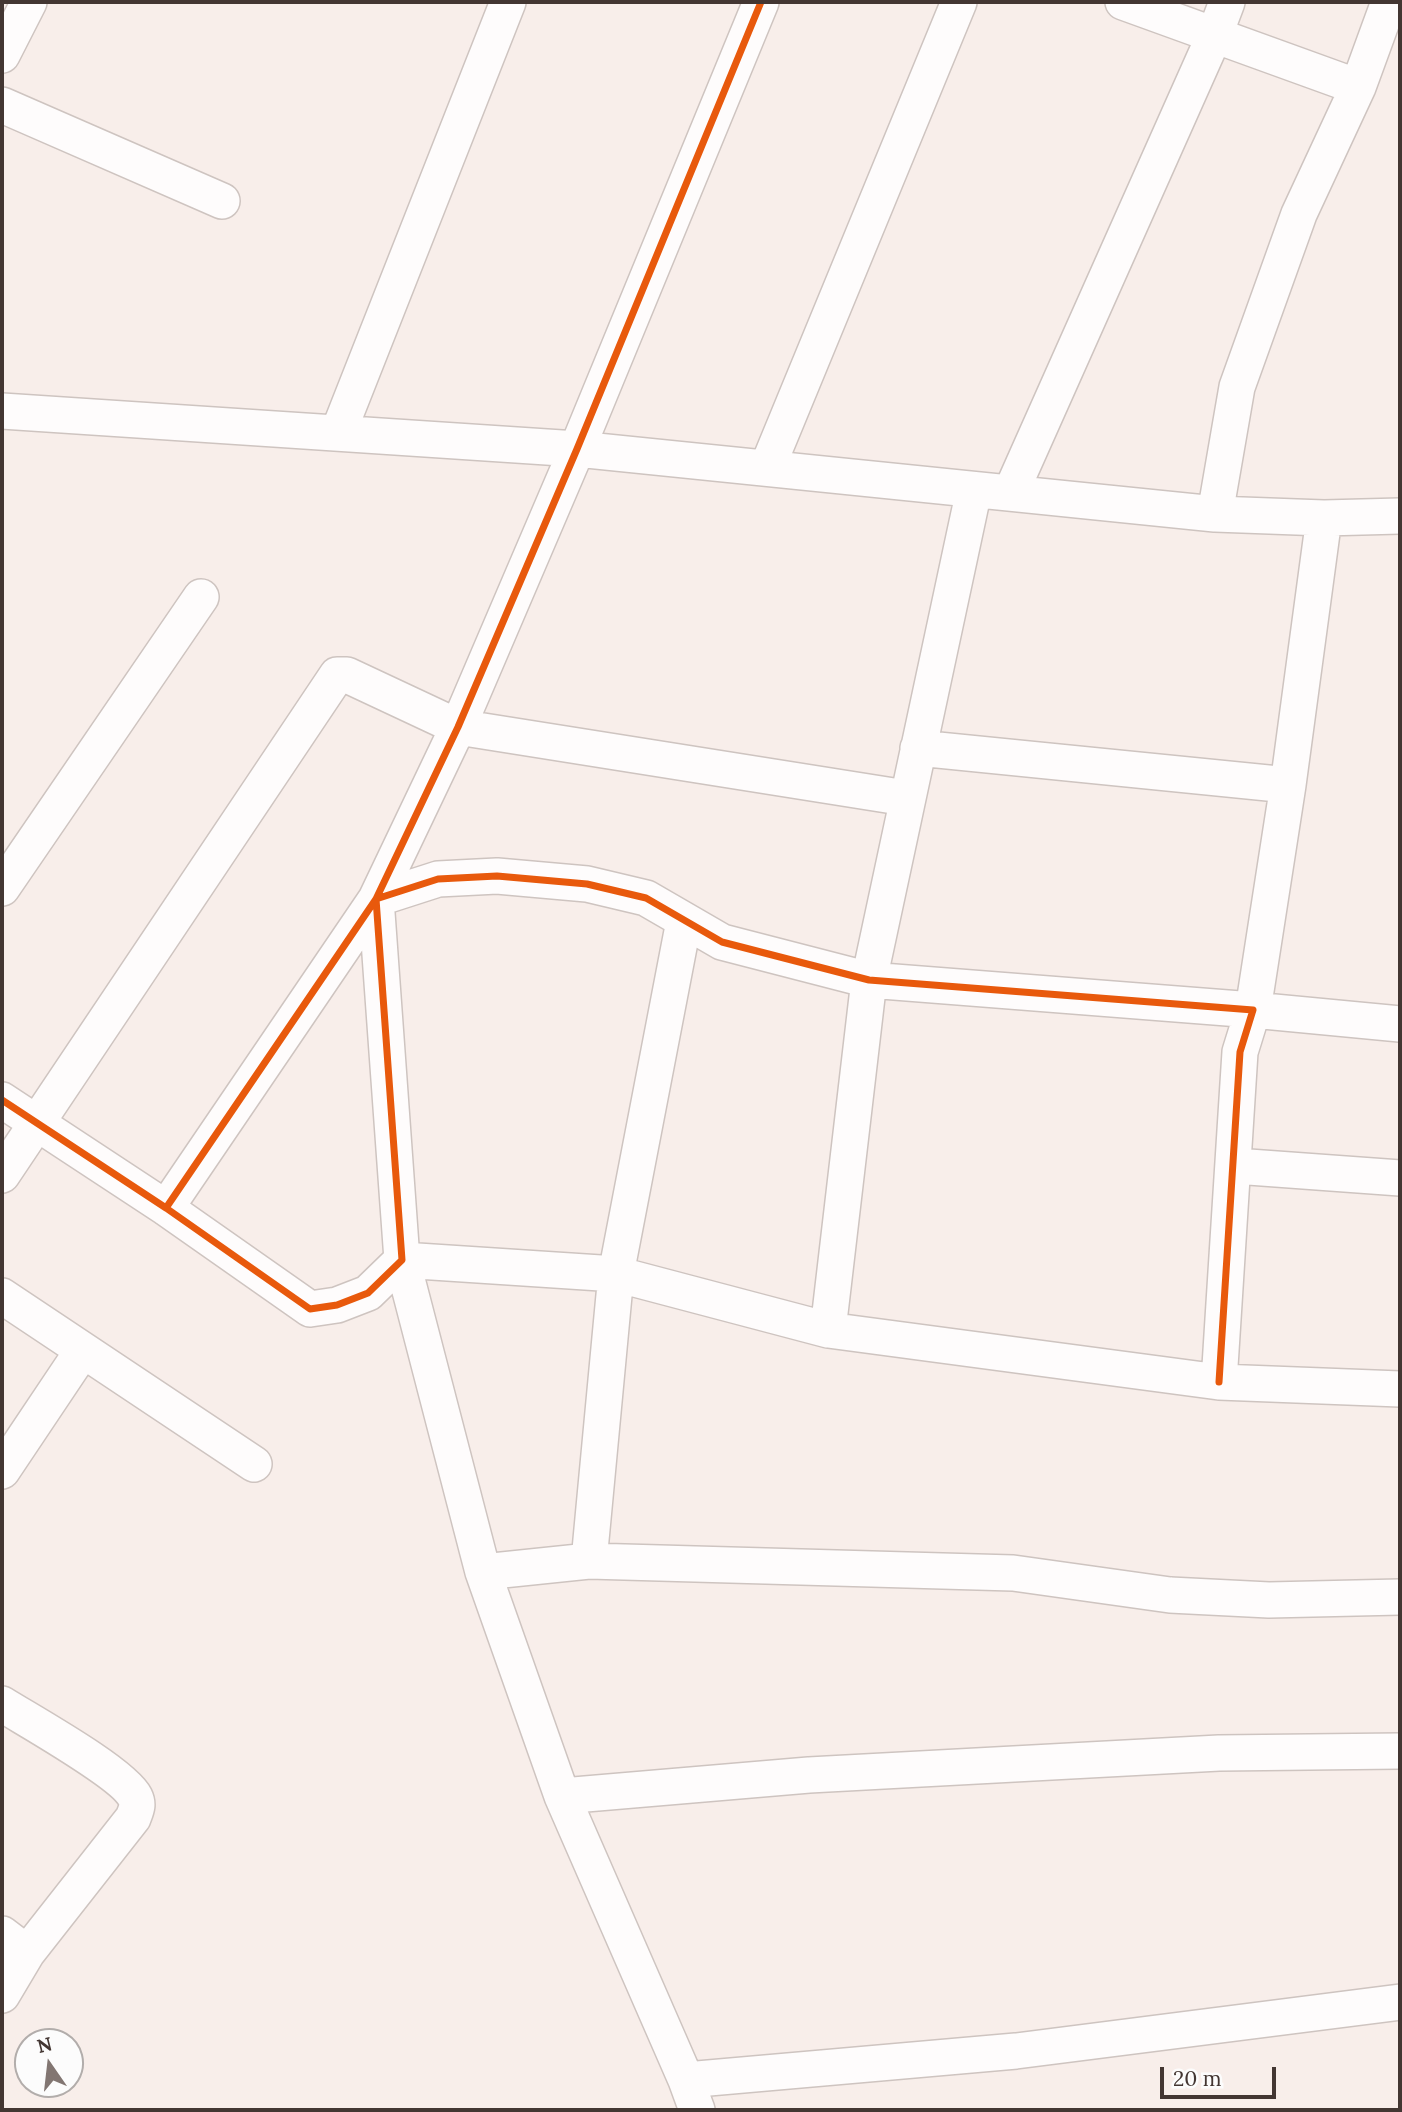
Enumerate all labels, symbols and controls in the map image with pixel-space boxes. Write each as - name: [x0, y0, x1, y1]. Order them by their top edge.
- north arrow: [14, 2028, 84, 2098]
- text: N: [34, 2031, 54, 2058]
- scale bar: [1164, 2052, 1280, 2096]
- text: 20 m: [1173, 2065, 1222, 2092]

